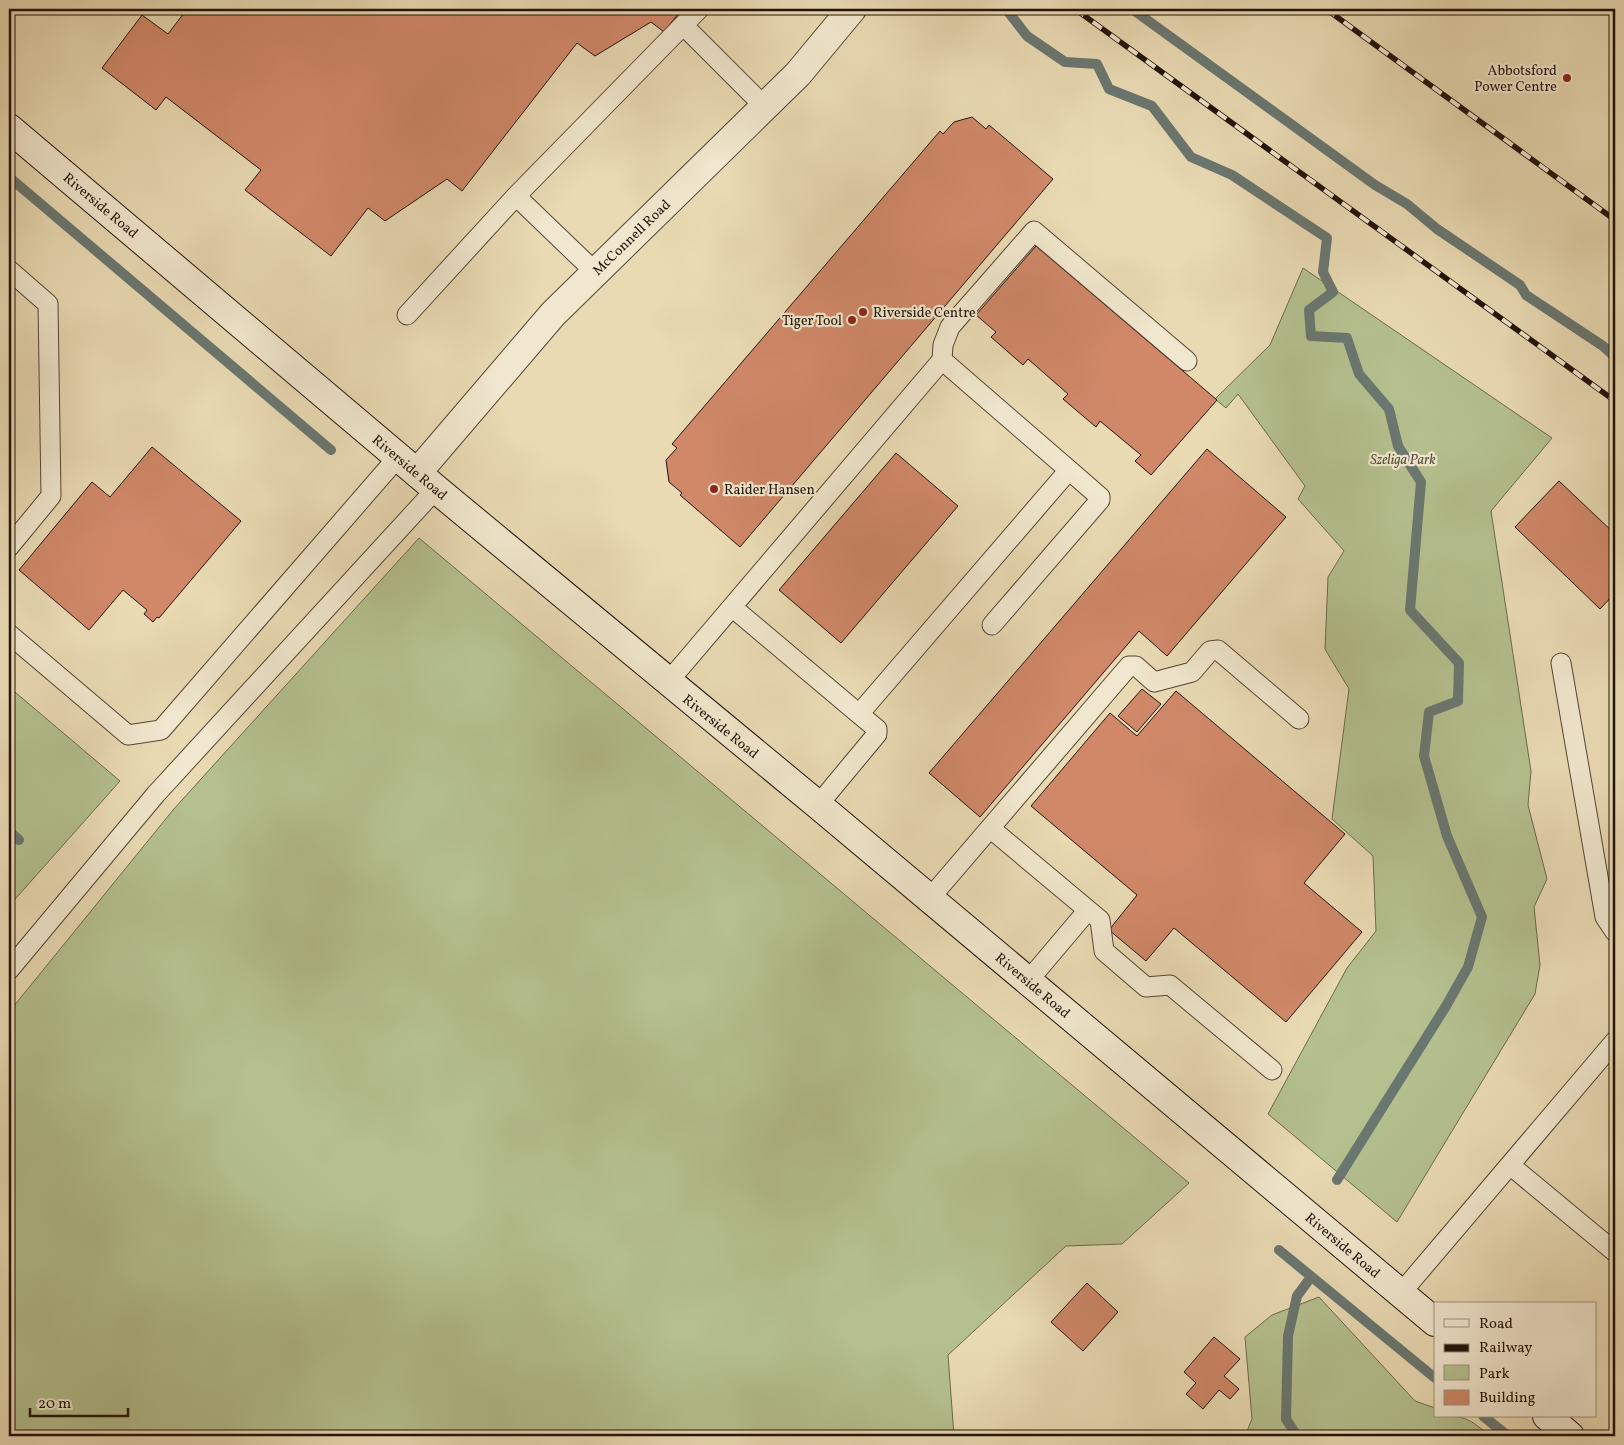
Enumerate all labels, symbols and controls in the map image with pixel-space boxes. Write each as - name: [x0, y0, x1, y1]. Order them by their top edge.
- place label: Abbotsford Power Centre: [1474, 62, 1557, 97]
- marker: Abbotsford Power Centre: [1561, 72, 1573, 84]
- street label: Riverside Road: [58, 169, 142, 243]
- street label: McConnell Road: [589, 196, 675, 280]
- place label: Riverside Centre: [873, 304, 976, 323]
- marker: Riverside Centre: [857, 306, 869, 318]
- place label: Tiger Tool: [782, 312, 842, 331]
- marker: Tiger Tool: [846, 314, 858, 326]
- street label: Riverside Road: [367, 431, 451, 505]
- park label: Szeliga Park: [1370, 451, 1436, 470]
- place label: Raider Hansen: [724, 481, 815, 500]
- marker: Raider Hansen: [708, 483, 720, 495]
- street label: Riverside Road: [678, 691, 762, 764]
- street label: Riverside Road: [990, 949, 1074, 1023]
- street label: Riverside Road: [1300, 1209, 1384, 1283]
- legend: [1434, 1302, 1596, 1418]
- text: Road: [1479, 1314, 1513, 1335]
- text: Railway: [1479, 1338, 1532, 1359]
- text: Park: [1479, 1364, 1510, 1385]
- scale bar: [30, 1385, 128, 1417]
- text: Building: [1479, 1388, 1536, 1409]
- text: 20 m: [38, 1394, 71, 1415]

